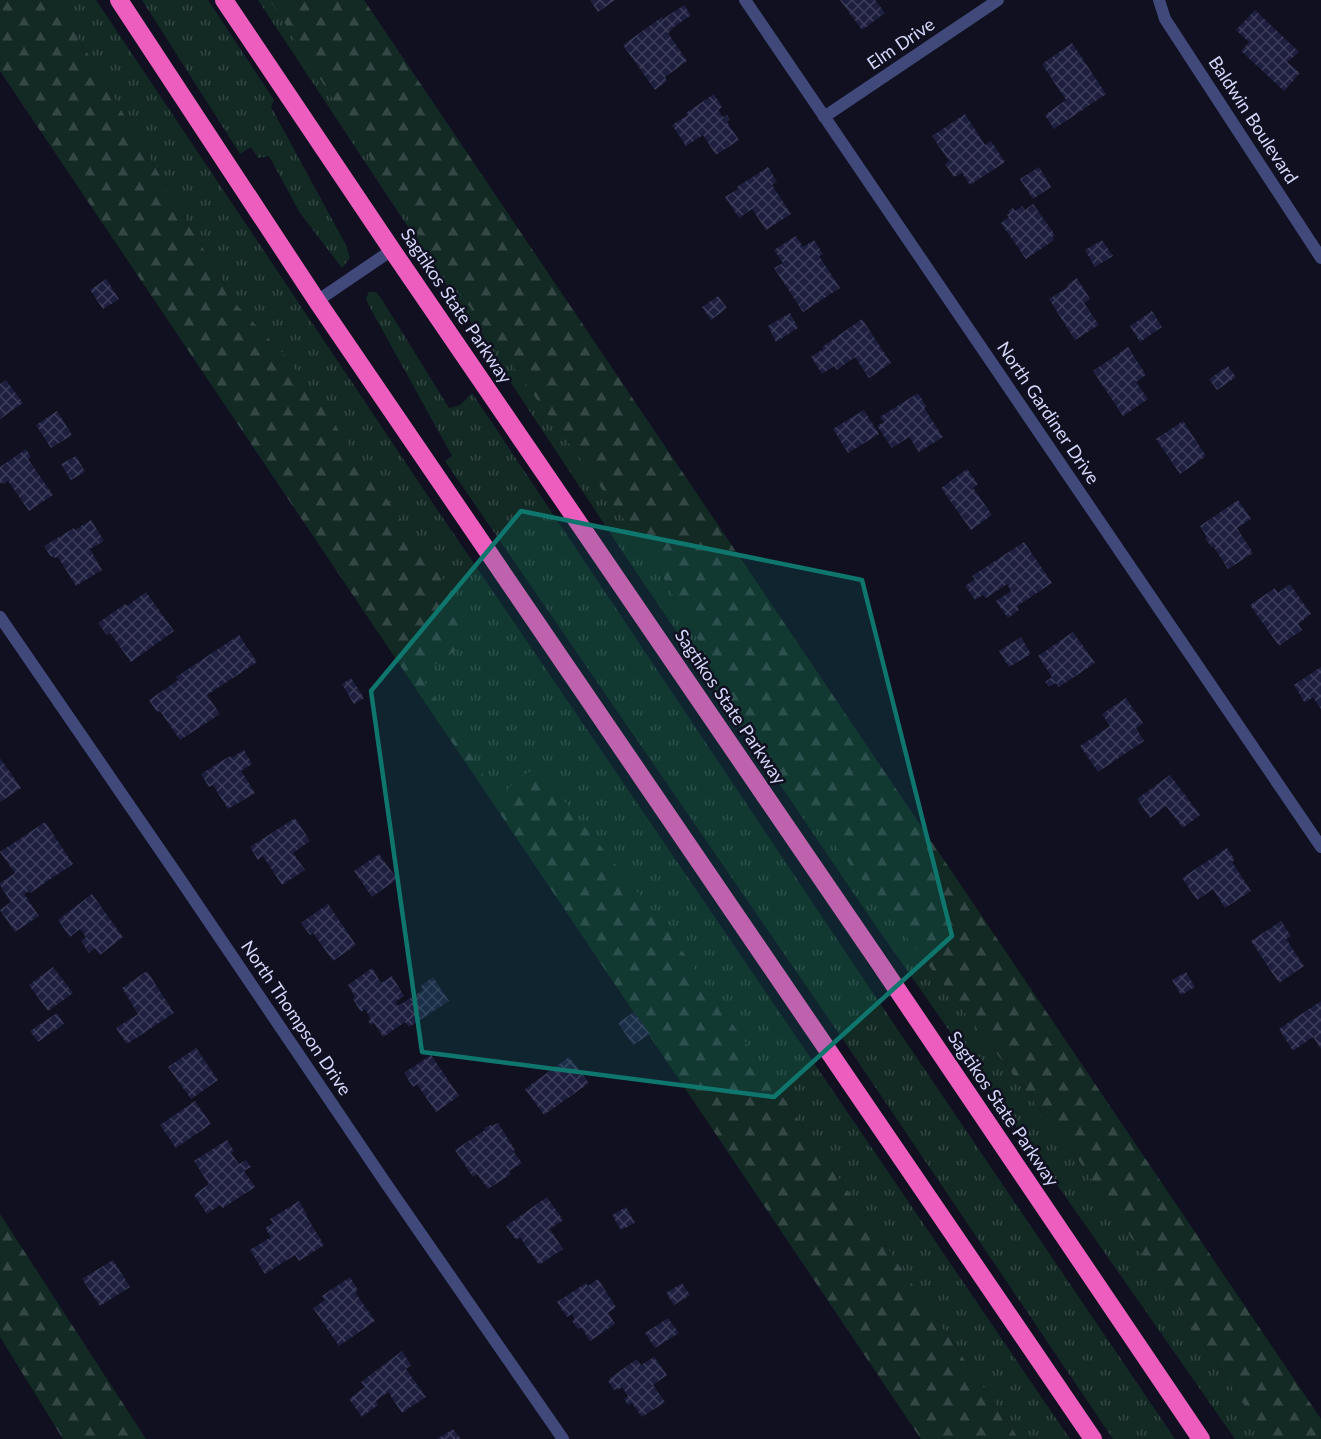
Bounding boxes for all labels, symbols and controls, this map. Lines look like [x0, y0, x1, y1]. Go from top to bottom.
street label: Elm Drive [862, 13, 938, 74]
street label: Baldwin Boulevard [1204, 52, 1303, 187]
street label: Sagtikos State Parkway [397, 224, 517, 388]
street label: North Gardiner Drive [993, 337, 1105, 488]
street label: Sagtikos State Parkway [671, 625, 791, 789]
street label: North Thompson Drive [237, 936, 357, 1099]
street label: Sagtikos State Parkway [944, 1027, 1064, 1191]

